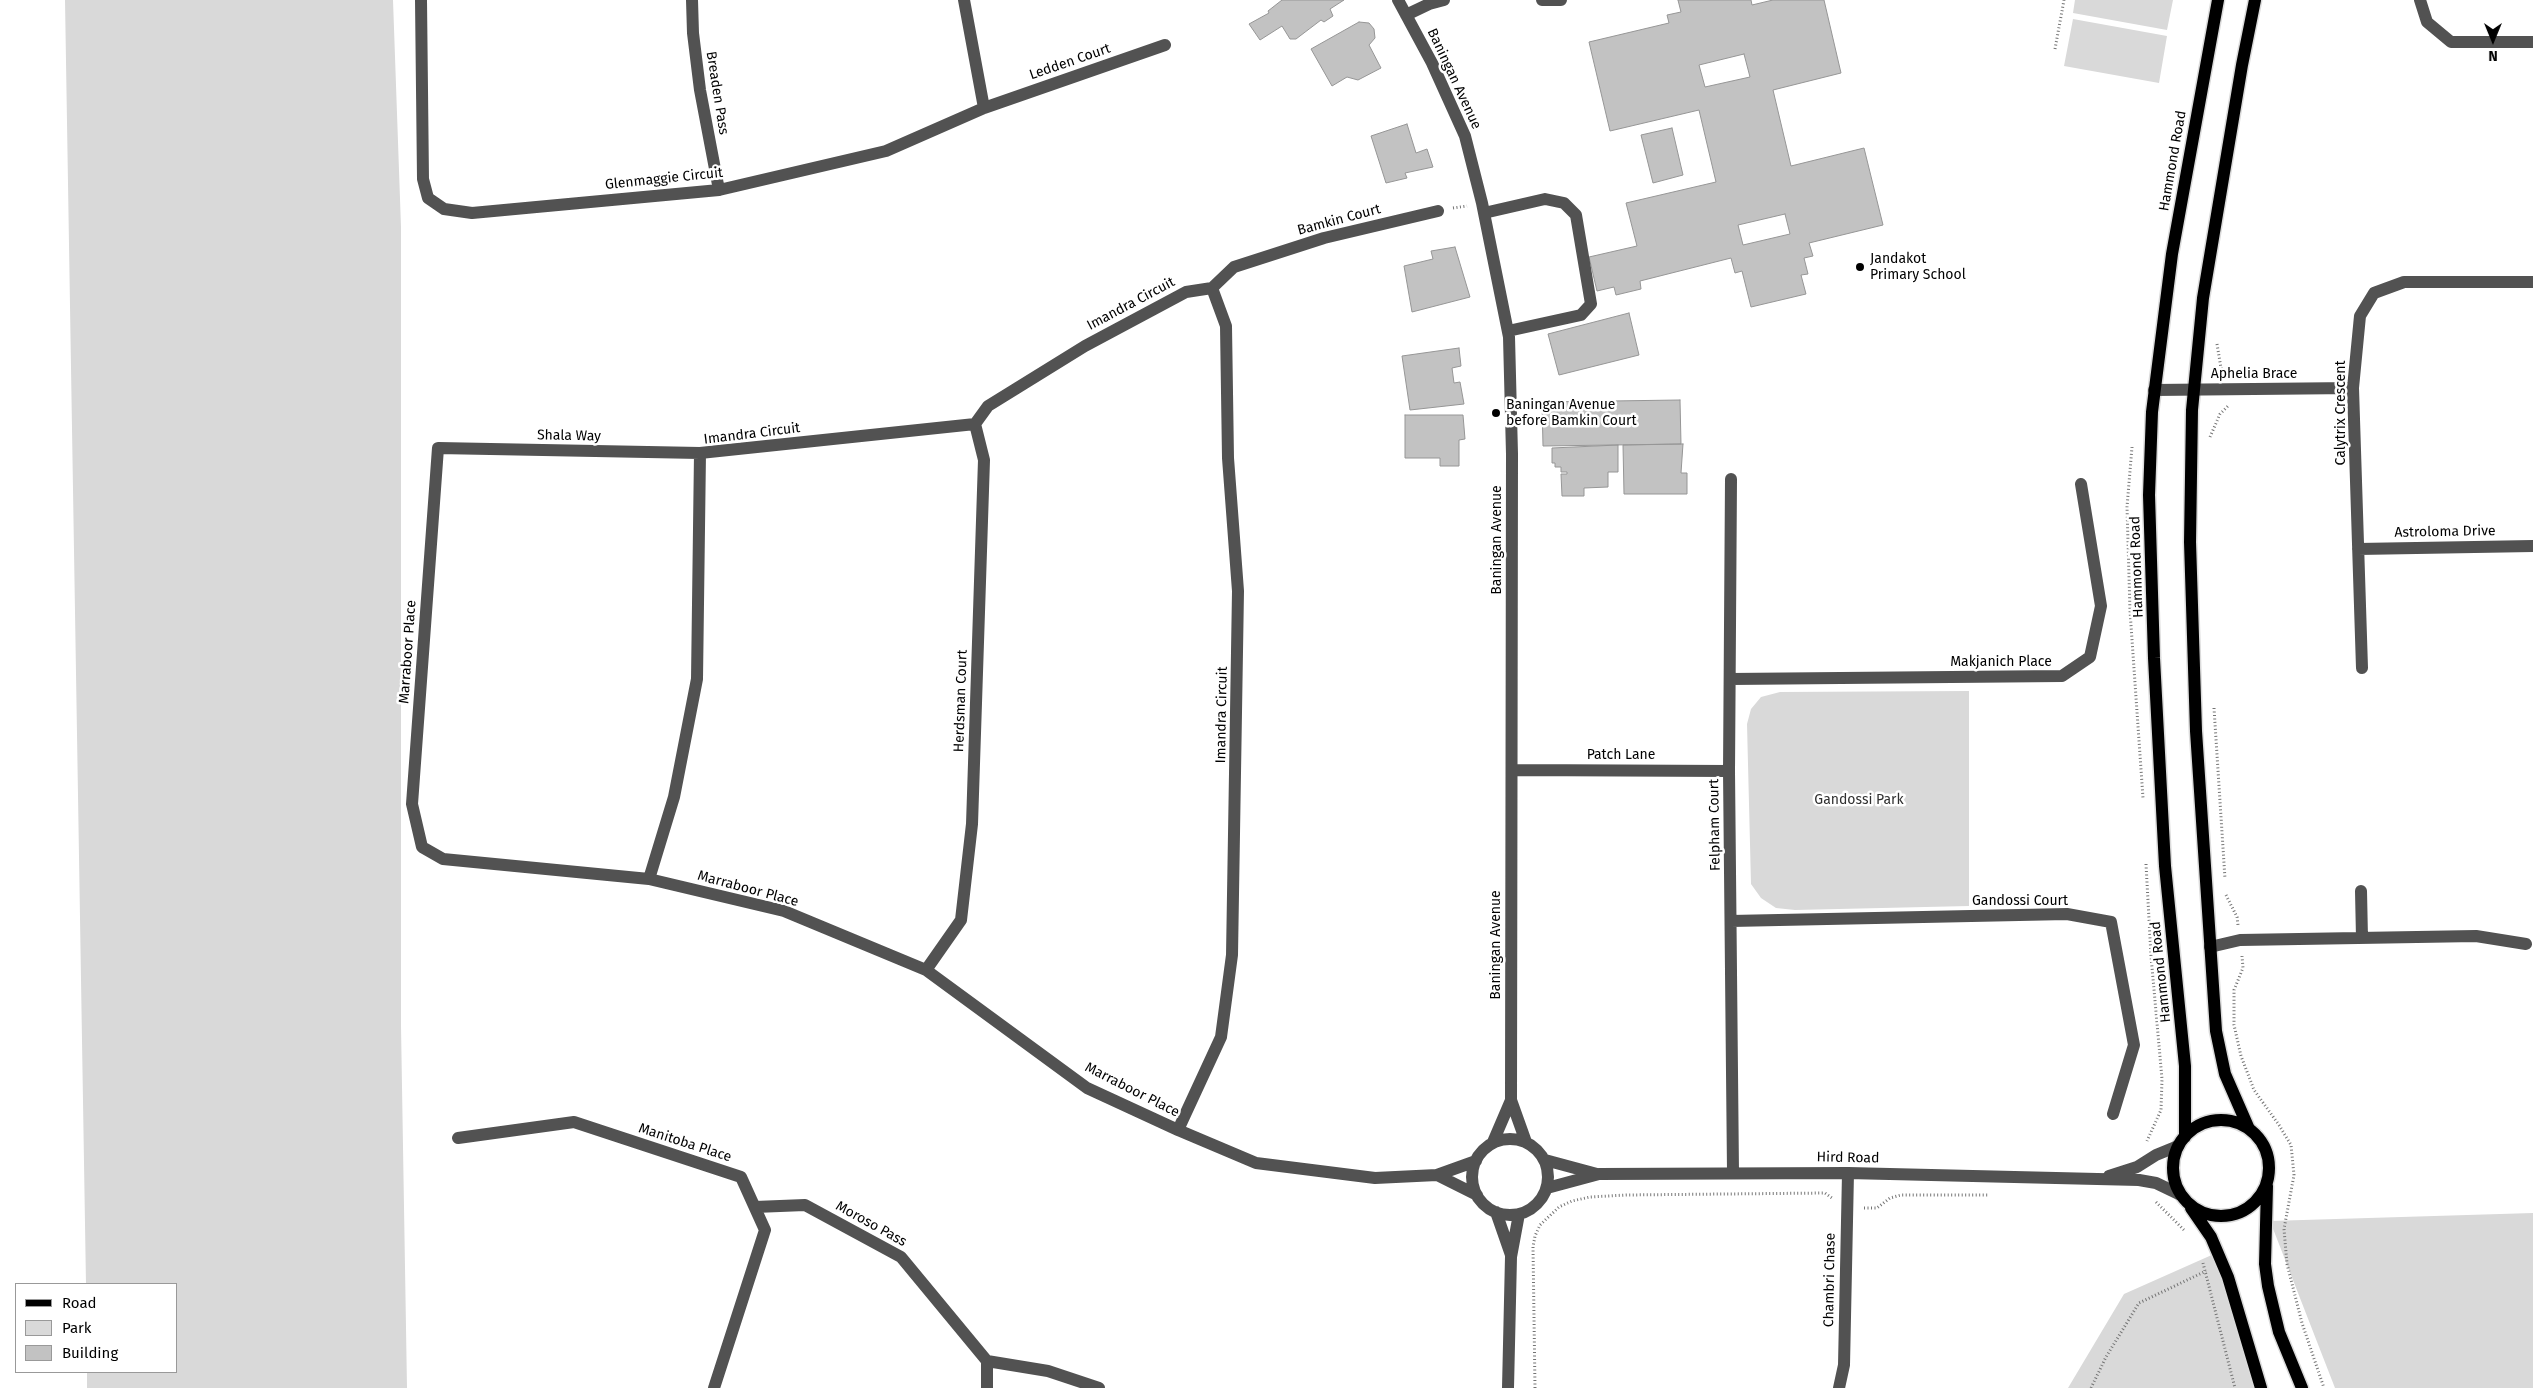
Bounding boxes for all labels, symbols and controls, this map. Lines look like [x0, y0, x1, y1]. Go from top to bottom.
north arrow [2468, 15, 2518, 65]
street label: Baningan Avenue [1423, 26, 1485, 132]
street label: Ledden Court [1027, 40, 1113, 84]
text: N [2488, 47, 2498, 64]
street label: Breaden Pass [702, 50, 732, 136]
street label: Hammond Road [2156, 109, 2190, 213]
street label: Glenmaggie Circuit [604, 164, 724, 194]
street label: Bamkin Court [1296, 201, 1382, 239]
place label: Jandakot Primary School [1870, 251, 1966, 284]
marker: Jandakot Primary School [1854, 261, 1866, 273]
street label: Imandra Circuit [1084, 274, 1178, 334]
street label: Calytrix Crescent [2333, 360, 2349, 466]
street label: Aphelia Brace [2211, 366, 2297, 382]
place label: Baningan Avenue before Bamkin Court [1506, 397, 1636, 430]
marker: Baningan Avenue before Bamkin Court [1490, 407, 1502, 419]
street label: Imandra Circuit [703, 420, 801, 448]
street label: Shala Way [537, 427, 601, 445]
street label: Baningan Avenue [1489, 485, 1505, 595]
street label: Hammond Road [2127, 516, 2147, 618]
street label: Astroloma Drive [2394, 523, 2496, 541]
street label: Marraboor Place [396, 600, 420, 704]
street label: Herdsman Court [951, 649, 971, 753]
street label: Makjanich Place [1950, 654, 2052, 670]
street label: Imandra Circuit [1213, 666, 1231, 764]
street label: Patch Lane [1587, 747, 1655, 763]
street label: Felpham Court [1706, 779, 1724, 871]
park label: Gandossi Park [1814, 792, 1904, 808]
street label: Marraboor Place [696, 867, 800, 911]
street label: Baningan Avenue [1488, 890, 1504, 1000]
street label: Gandossi Court [1972, 893, 2068, 909]
street label: Hammond Road [2147, 920, 2175, 1024]
street label: Marraboor Place [1082, 1059, 1182, 1121]
street label: Manitoba Place [636, 1120, 734, 1166]
street label: Hird Road [1816, 1149, 1880, 1167]
street label: Moroso Pass [833, 1198, 909, 1250]
street label: Chambri Chase [1821, 1233, 1839, 1327]
legend [15, 1283, 178, 1373]
text: Road [62, 1294, 97, 1312]
text: Park [62, 1319, 92, 1337]
text: Building [62, 1344, 118, 1362]

